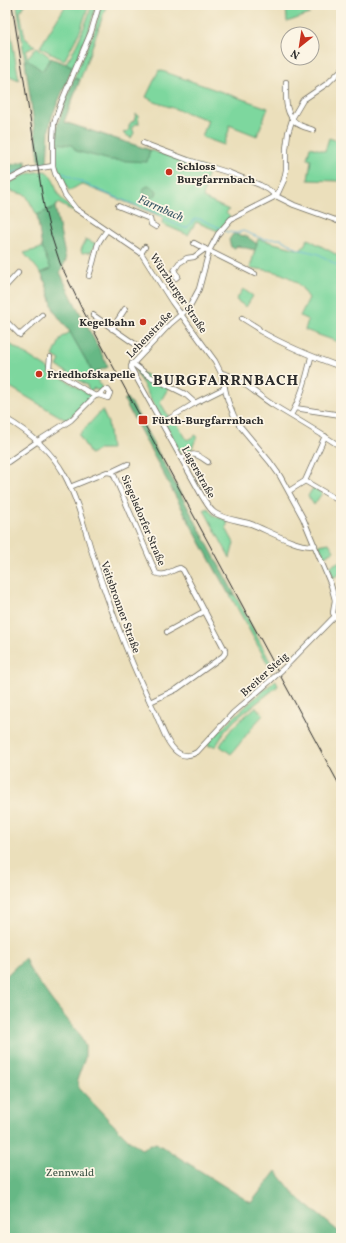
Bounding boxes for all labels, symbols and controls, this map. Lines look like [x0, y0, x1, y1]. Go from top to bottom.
north arrow [280, 26, 320, 66]
text: N [289, 45, 303, 62]
place label: Schloss Burgfarrnbach [177, 160, 255, 188]
marker: Schloss Burgfarrnbach [164, 167, 174, 177]
water label: Farrnbach [135, 192, 186, 226]
street label: Würzburger Straße [145, 251, 210, 337]
street label: Lehenstraße [124, 308, 176, 362]
place label: Kegelbahn [79, 316, 135, 331]
marker: Kegelbahn [138, 317, 148, 327]
place label: Friedhofskapelle [47, 368, 136, 383]
marker: Friedhofskapelle [34, 369, 44, 379]
district label: BURGFARRNBACH [153, 371, 299, 392]
marker: Fürth-Burgfarrnbach [137, 414, 149, 426]
place label: Fürth-Burgfarrnbach [152, 414, 264, 429]
street label: Lagerstraße [177, 444, 218, 502]
street label: Siegelsdorfer Straße [117, 473, 169, 568]
street label: Veitsbronner Straße [96, 559, 143, 656]
street label: Breiter Steig [238, 649, 292, 701]
park label: Zennwald [46, 1166, 94, 1181]

